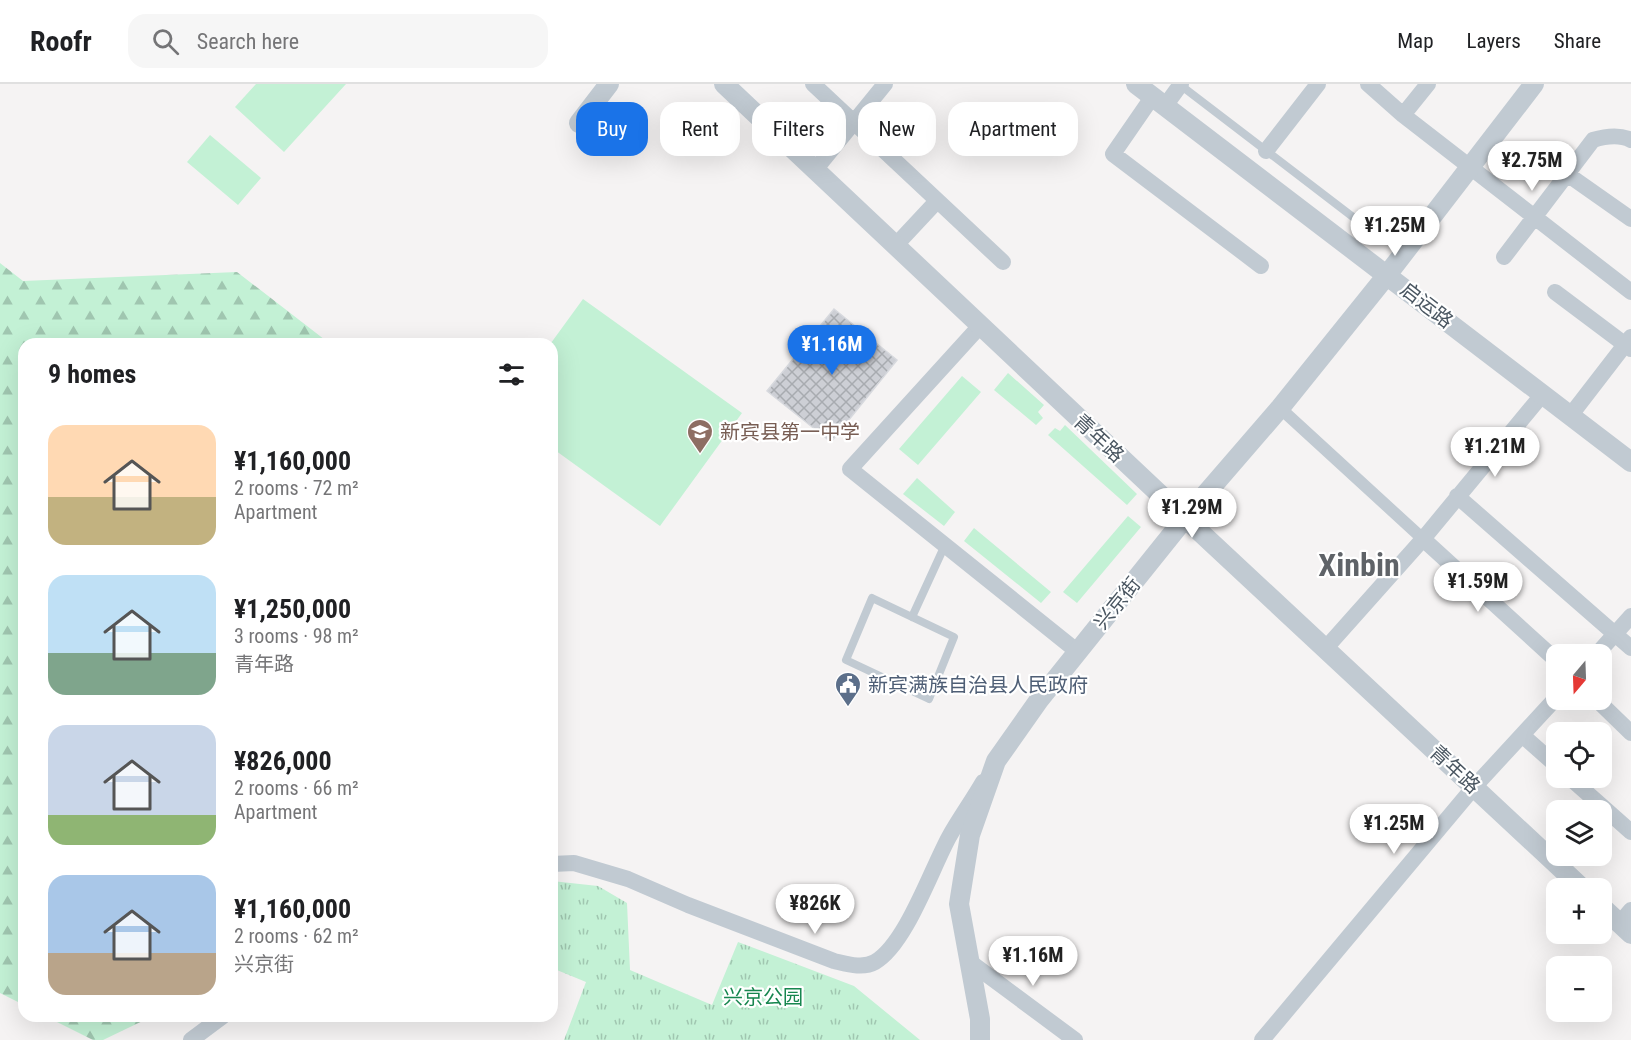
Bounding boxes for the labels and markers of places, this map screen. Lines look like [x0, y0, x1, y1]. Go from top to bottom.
pin: ¥2.75M [1483, 141, 1581, 192]
pin: ¥1.25M [1346, 206, 1444, 257]
pin: ¥1.16M [783, 325, 881, 376]
school or university icon: 新宾县第一中学 [685, 417, 715, 455]
place label: 新宾县第一中学 [720, 420, 860, 444]
pin: ¥1.21M [1446, 427, 1544, 478]
pin: ¥1.29M [1143, 488, 1241, 539]
pin: ¥1.59M [1429, 562, 1527, 613]
public building icon: 新宾满族自治县人民政府 [833, 670, 863, 708]
place label: 新宾满族自治县人民政府 [868, 673, 1088, 697]
pin: ¥1.25M [1345, 804, 1443, 855]
pin: ¥826K [773, 884, 857, 935]
pin: ¥1.16M [984, 936, 1082, 987]

